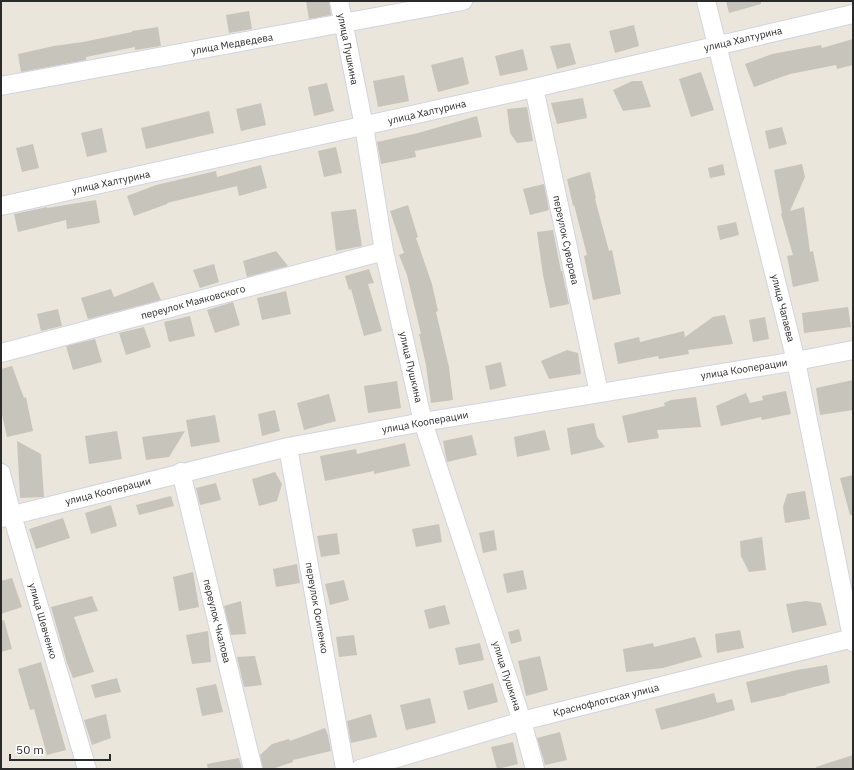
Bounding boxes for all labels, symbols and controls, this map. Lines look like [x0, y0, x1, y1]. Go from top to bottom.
street label: улица Пушкина [335, 12, 361, 87]
street label: улица Халтурина [703, 24, 784, 54]
street label: улица Медведева [190, 30, 275, 58]
street label: улица Халтурина [387, 97, 468, 127]
street label: улица Халтурина [71, 167, 152, 197]
street label: переулок Суворова [550, 194, 582, 287]
street label: улица Чапаева [768, 273, 798, 344]
street label: переулок Маяковского [139, 282, 247, 322]
street label: улица Пушкина [397, 330, 426, 404]
street label: улица Кооперации [700, 356, 788, 382]
street label: улица Кооперации [381, 408, 469, 436]
street label: улица Кооперации [64, 474, 152, 508]
street label: переулок Осипенко [303, 561, 331, 655]
street label: переулок Чкалова [200, 578, 234, 665]
street label: улица Шевченко [26, 582, 60, 661]
street label: улица Пушкина [490, 639, 525, 713]
street label: Краснофлотская улица [552, 680, 661, 719]
scale bar [10, 736, 110, 762]
text: 50 m [16, 742, 44, 757]

